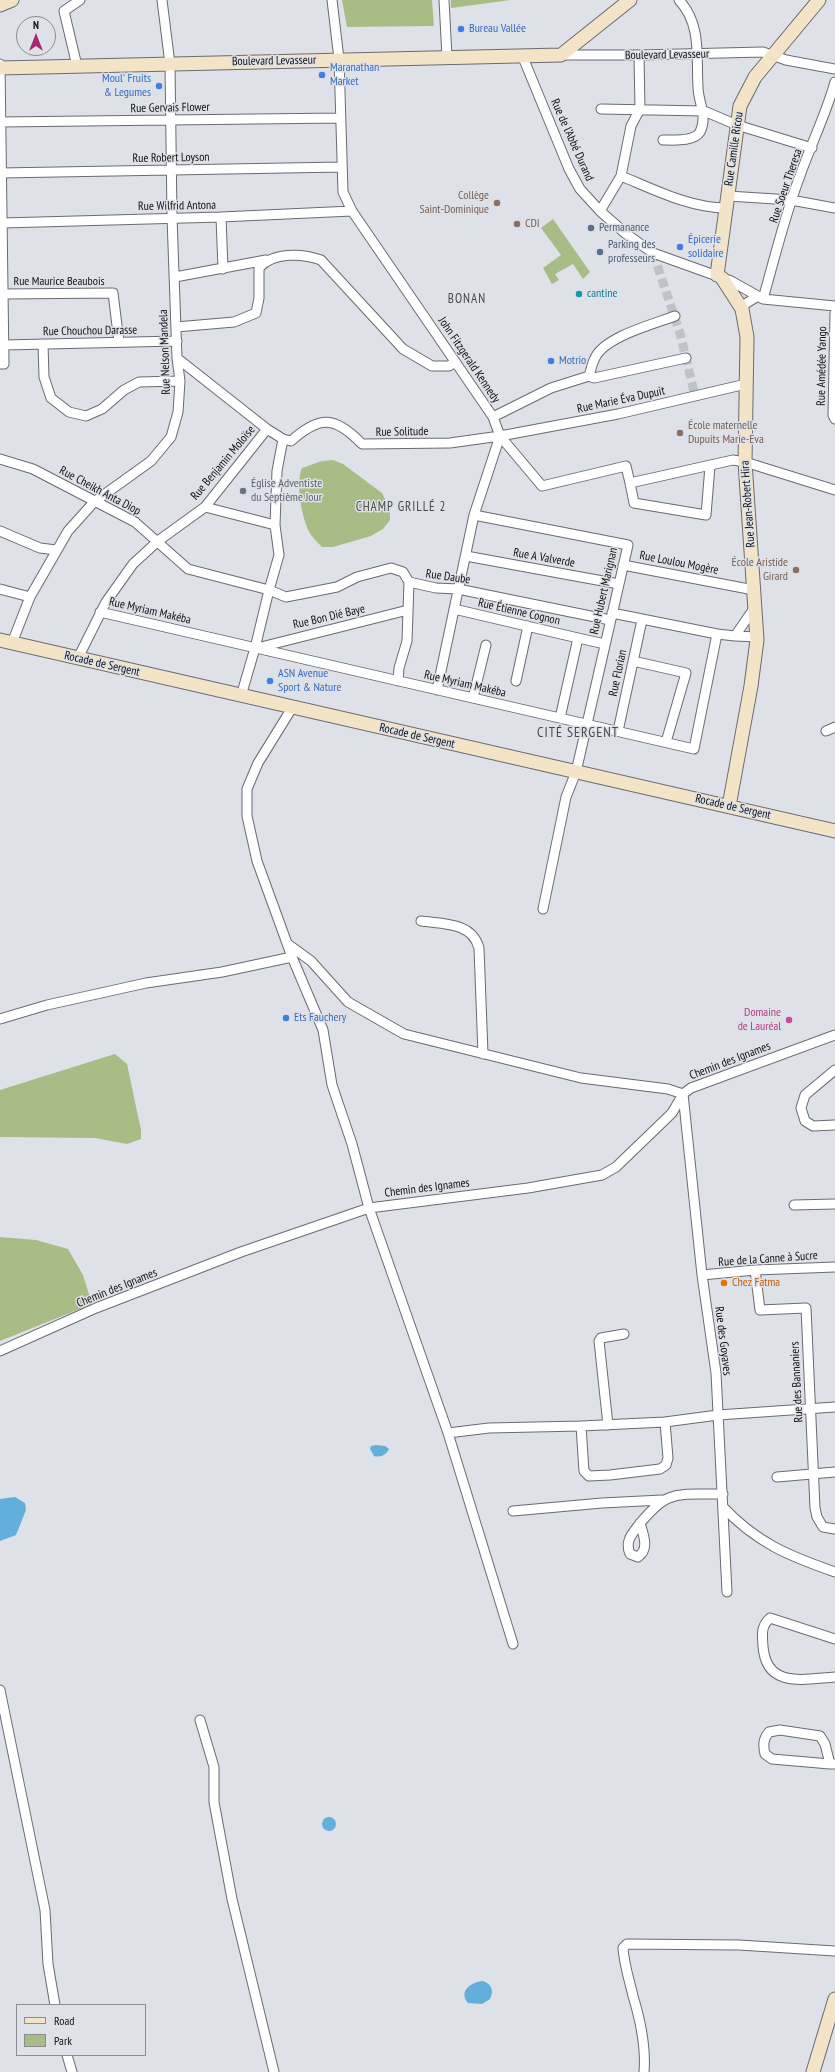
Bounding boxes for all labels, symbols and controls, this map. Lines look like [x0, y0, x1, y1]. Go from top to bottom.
north arrow [16, 16, 56, 56]
text: N [33, 18, 39, 32]
place label: Bureau Vallée [469, 22, 526, 36]
marker: Bureau Vallée [456, 24, 466, 34]
street label: Boulevard Levasseur [625, 47, 709, 63]
street label: Boulevard Levasseur [232, 53, 316, 69]
place label: Maranathan Market [330, 61, 379, 89]
marker: Maranathan Market [317, 70, 327, 80]
place label: Moul' Fruits & Legumes [102, 72, 151, 100]
marker: Moul' Fruits & Legumes [154, 81, 164, 91]
street label: Rue de l'Abbé Durand [547, 97, 597, 183]
street label: Rue Gervais Flower [130, 100, 210, 116]
street label: Rue Camille Ricou [722, 111, 746, 187]
street label: Rue Soeur Theresa [767, 147, 805, 225]
street label: Rue Robert Loyson [132, 150, 210, 166]
place label: Collège Saint-Dominique [420, 189, 489, 217]
street label: Rue Wilfrid Antona [138, 198, 216, 214]
marker: Collège Saint-Dominique [492, 198, 502, 208]
place label: CDI [525, 217, 540, 231]
marker: CDI [512, 219, 522, 229]
place label: Permanance [599, 221, 649, 235]
marker: Permanance [586, 223, 596, 233]
place label: Épicerie solidaire [688, 233, 723, 261]
place label: Parking des professeurs [608, 238, 656, 266]
marker: Épicerie solidaire [675, 242, 685, 252]
marker: Parking des professeurs [595, 247, 605, 257]
street label: Rue Maurice Beaubois [13, 275, 105, 289]
place label: cantine [587, 287, 617, 301]
marker: cantine [574, 289, 584, 299]
district label: BONAN [448, 291, 486, 307]
street label: Rue Nelson Mandela [156, 309, 174, 395]
street label: John Fitzgerald Kennedy [435, 314, 503, 406]
street label: Rue Chouchou Darasse [43, 323, 137, 339]
street label: Rue Amédée Yango [814, 326, 830, 406]
place label: Motrio [559, 354, 586, 368]
marker: Motrio [546, 356, 556, 366]
street label: Rue Marie Éva Dupuit [576, 384, 666, 416]
place label: École maternelle Dupuits Marie-Eva [688, 419, 764, 447]
street label: Rue Benjamin Moloïse [188, 423, 258, 503]
street label: Rue Solitude [375, 424, 429, 440]
marker: École maternelle Dupuits Marie-Eva [675, 428, 685, 438]
street label: Rue Jean-Robert Hira [738, 460, 758, 548]
street label: Rue Cheikh Anta Diop [57, 463, 143, 519]
place label: Église Adventiste du Septième Jour [251, 477, 322, 505]
marker: Église Adventiste du Septième Jour [238, 486, 248, 496]
district label: CHAMP GRILLÉ 2 [356, 499, 446, 515]
street label: Rue A Valverde [512, 545, 576, 571]
street label: Rue Hubert Marignan [587, 546, 621, 636]
street label: Rue Loulou Mogère [638, 548, 720, 578]
place label: École Aristide Girard [732, 556, 788, 584]
marker: École Aristide Girard [791, 565, 801, 575]
street label: Rue Daube [425, 567, 471, 587]
street label: Rue Myriam Makéba [108, 595, 192, 627]
street label: Rue Étienne Cognon [477, 596, 561, 628]
street label: Rue Bon Dié Baye [292, 602, 366, 632]
street label: Rocade de Sergent [63, 648, 141, 680]
street label: Rue Florian [606, 648, 630, 698]
place label: ASN Avenue Sport & Nature [278, 667, 341, 695]
street label: Rue Myriam Makéba [423, 668, 507, 700]
marker: ASN Avenue Sport & Nature [265, 676, 275, 686]
street label: Rocade de Sergent [378, 720, 456, 752]
district label: CITÉ SERGENT [537, 725, 619, 741]
street label: Rocade de Sergent [694, 791, 772, 823]
place label: Domaine de Lauréal [738, 1006, 781, 1034]
place label: Ets Fauchery [294, 1011, 346, 1025]
marker: Ets Fauchery [281, 1013, 291, 1023]
marker: Domaine de Lauréal [784, 1015, 794, 1025]
street label: Chemin des Ignames [687, 1039, 773, 1083]
street label: Chemin des Ignames [384, 1176, 470, 1200]
street label: Rue de la Canne à Sucre [718, 1248, 818, 1270]
street label: Chemin des Ignames [75, 1265, 159, 1311]
place label: Chez Fatma [732, 1276, 780, 1290]
marker: Chez Fatma [719, 1278, 729, 1288]
street label: Rue des Goyaves [712, 1306, 734, 1376]
street label: Rue des Bannaniers [788, 1341, 806, 1423]
legend [16, 2004, 146, 2056]
text: Road [54, 2013, 74, 2028]
text: Park [54, 2033, 72, 2048]

